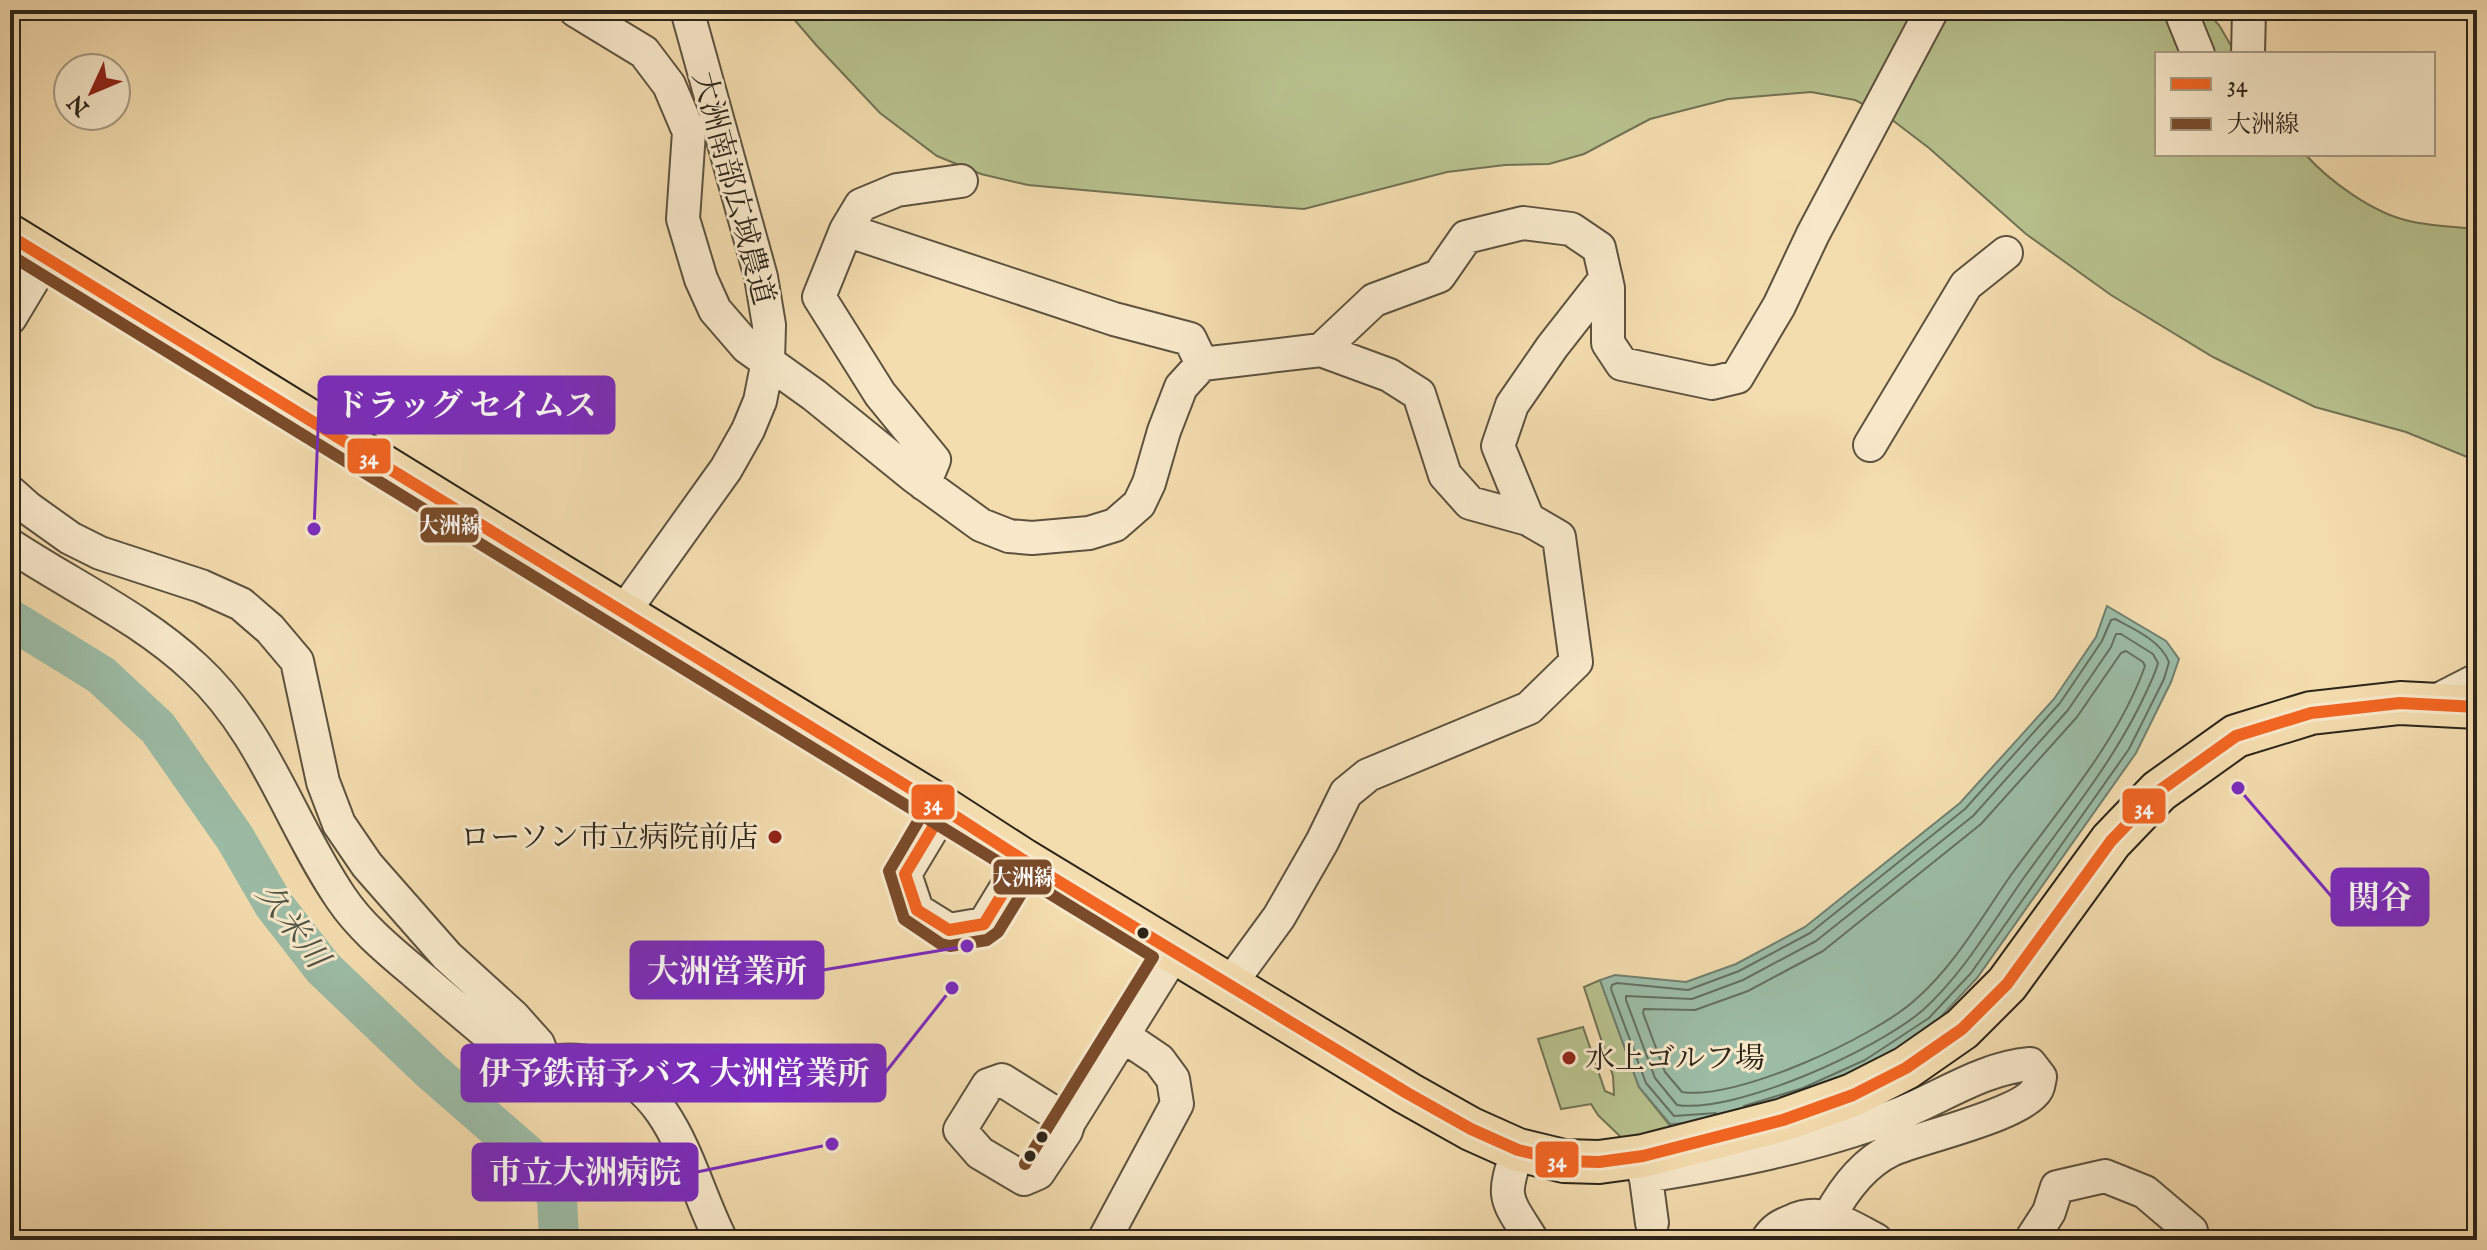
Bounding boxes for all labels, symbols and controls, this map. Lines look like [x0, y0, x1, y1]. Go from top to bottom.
north arrow [52, 52, 132, 132]
legend [2155, 52, 2435, 156]
street label: 大洲南部広域農道 [683, 68, 781, 309]
text: 34 [2227, 70, 2248, 101]
text: N [62, 88, 96, 122]
text: 大洲線 [2227, 110, 2299, 141]
callout: ドラッグ セイムス [319, 377, 614, 433]
text: ドラッグ セイムス [335, 387, 597, 428]
line badge: 34 [346, 437, 392, 475]
text: 34 [359, 444, 380, 472]
line badge: 大洲線 [419, 506, 480, 544]
text: 大洲線 [417, 513, 483, 541]
line badge: 34 [910, 783, 956, 821]
line badge: 34 [2121, 787, 2167, 825]
text: 34 [923, 790, 944, 818]
text: 34 [2134, 794, 2155, 822]
place label: ローソン市立病院前店 [460, 820, 759, 858]
marker: ローソン市立病院前店 [766, 828, 784, 846]
line badge: 大洲線 [992, 858, 1053, 896]
text: 大洲線 [990, 865, 1056, 893]
callout: 関谷 [2332, 869, 2428, 925]
water label: 久米川 [246, 876, 338, 980]
text: 関谷 [2348, 879, 2412, 920]
unlabelled marker [1135, 925, 1151, 941]
callout: 大洲営業所 [631, 942, 823, 998]
text: 大洲営業所 [647, 953, 807, 994]
place label: 水上ゴルフ場 [1585, 1041, 1765, 1079]
callout: 伊予鉄南予バス 大洲営業所 [462, 1045, 885, 1101]
marker: 水上ゴルフ場 [1560, 1049, 1578, 1067]
text: 伊予鉄南予バス 大洲営業所 [479, 1055, 870, 1096]
unlabelled marker [1034, 1129, 1050, 1145]
line badge: 34 [1534, 1140, 1580, 1179]
callout: 市立大洲病院 [473, 1144, 697, 1200]
text: 34 [1547, 1147, 1568, 1175]
unlabelled marker [1022, 1148, 1038, 1164]
text: 市立大洲病院 [489, 1154, 681, 1195]

